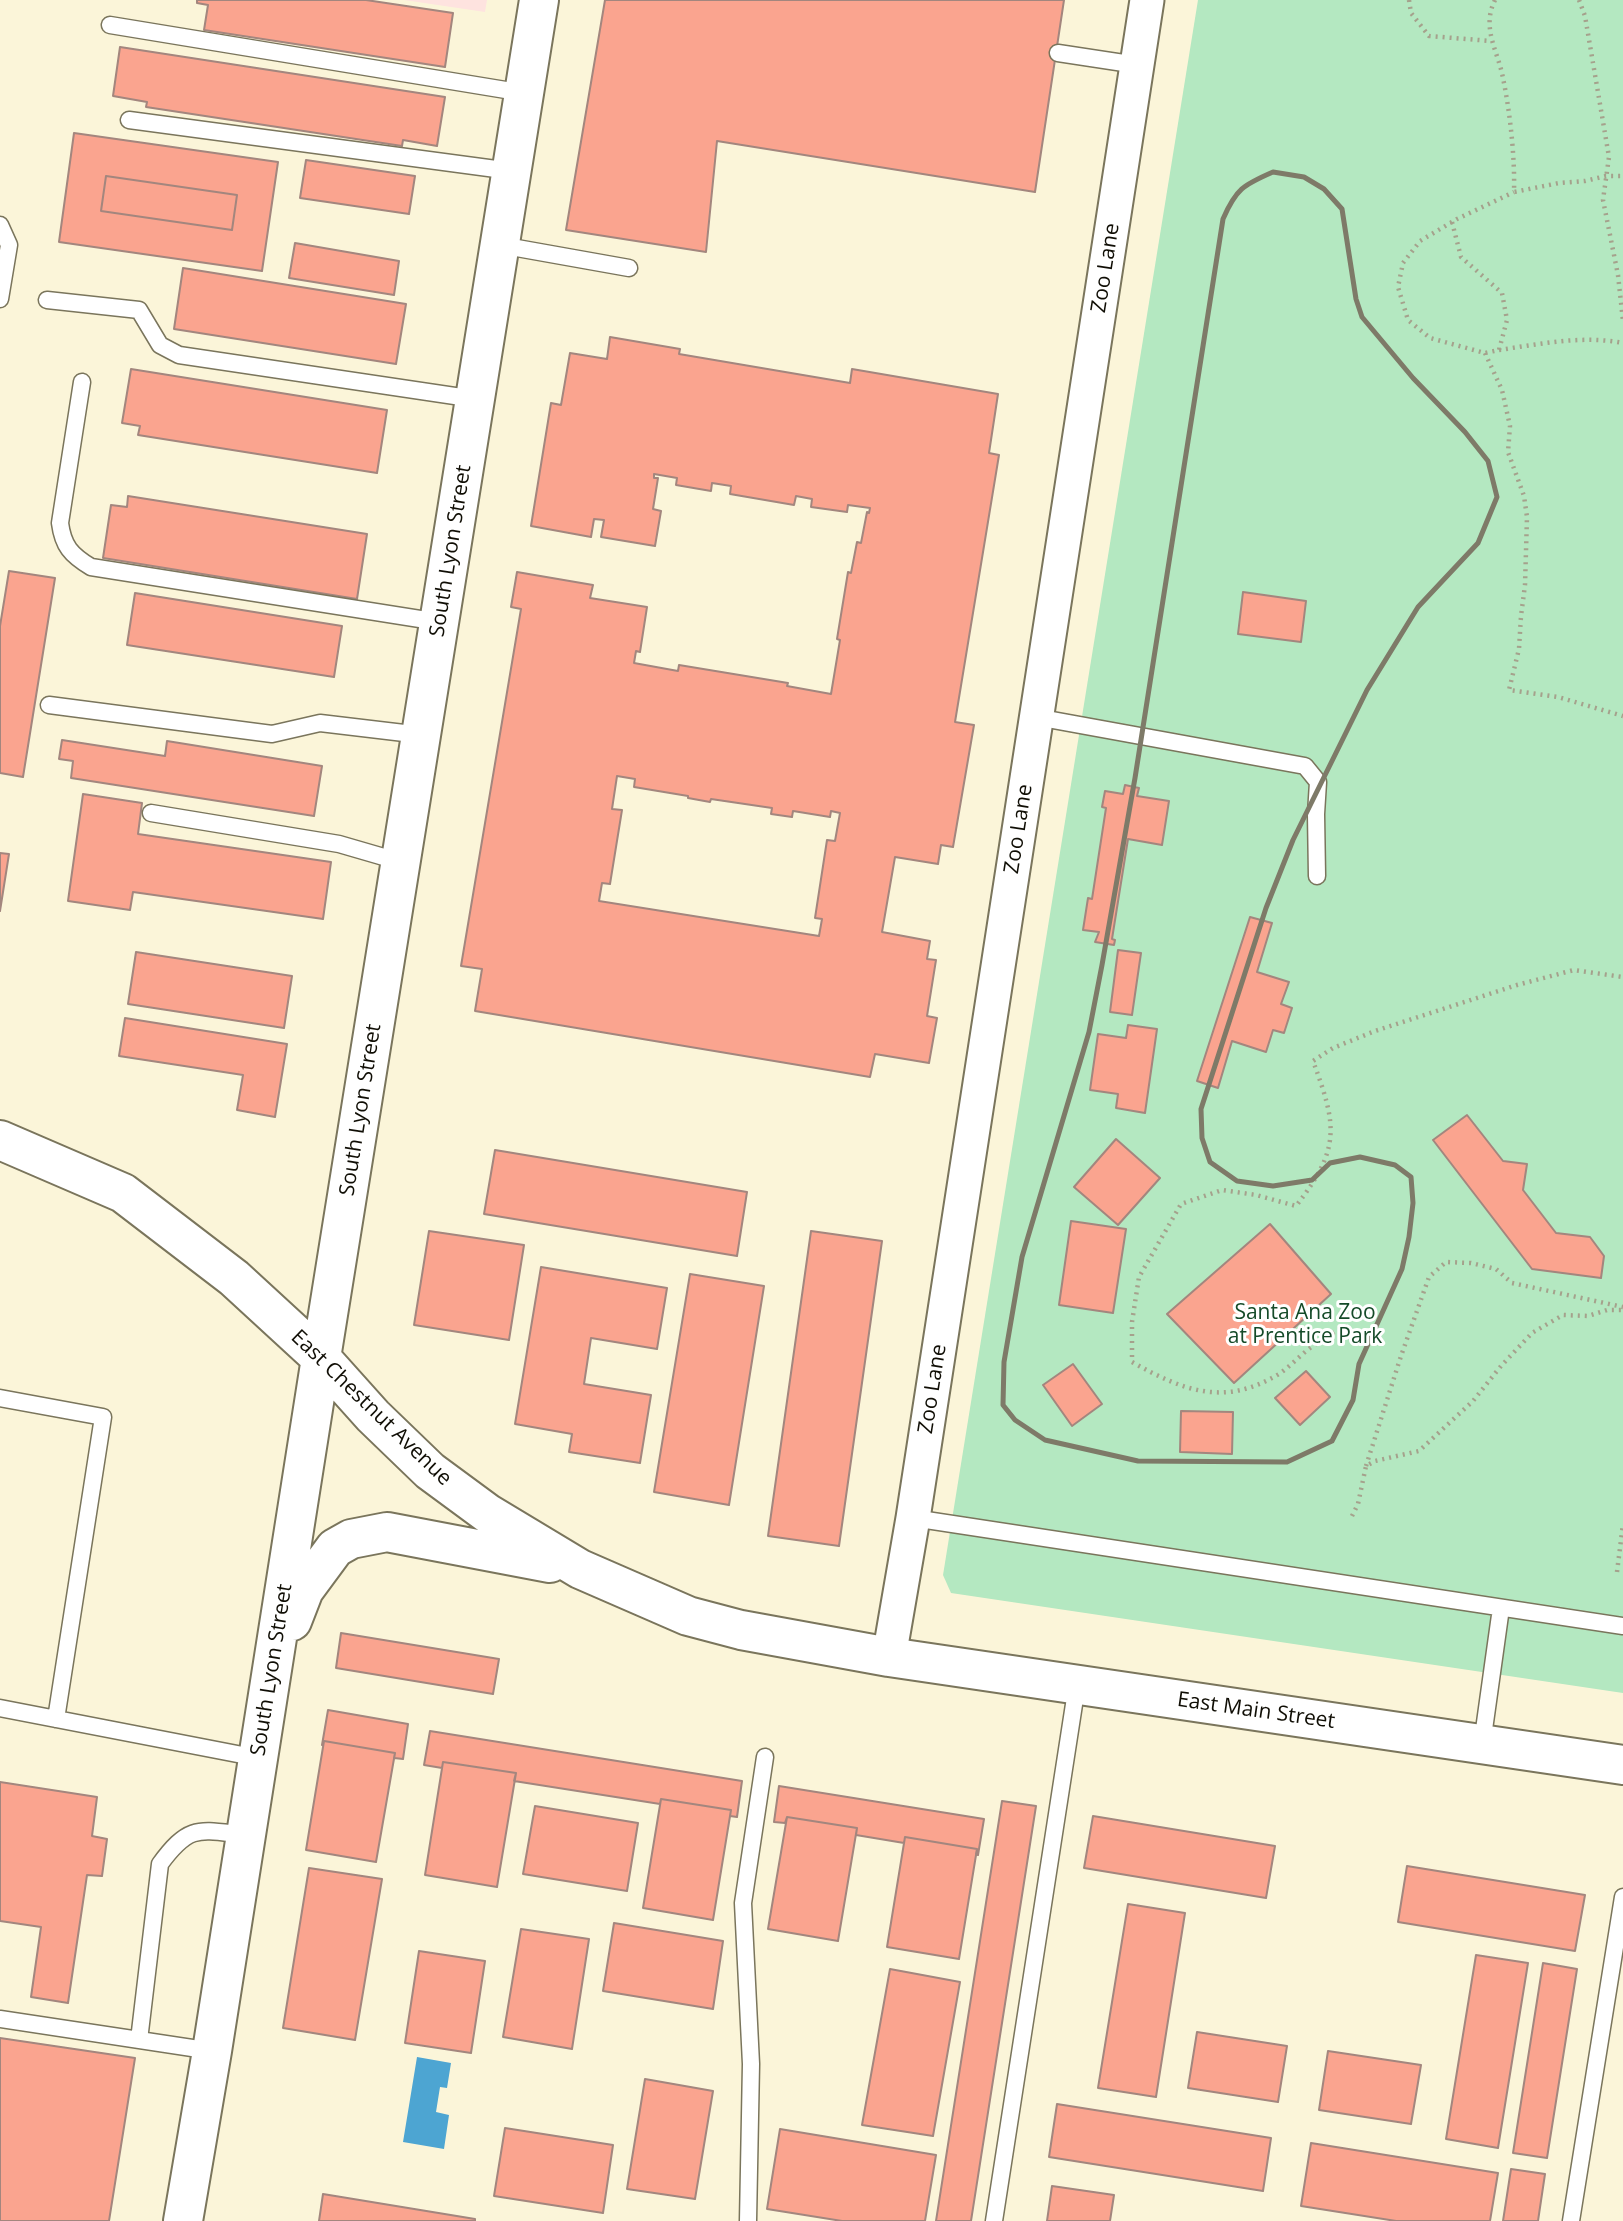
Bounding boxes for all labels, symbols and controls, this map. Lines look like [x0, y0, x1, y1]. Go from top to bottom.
street label: Zoo Lane [1087, 222, 1125, 314]
street label: South Lyon Street [425, 463, 477, 639]
street label: Zoo Lane [1000, 783, 1038, 875]
street label: South Lyon Street [335, 1022, 387, 1198]
park label: Santa Ana Zoo at Prentice Park [1228, 1300, 1382, 1350]
street label: East Chestnut Avenue [285, 1325, 457, 1491]
street label: Zoo Lane [914, 1343, 952, 1435]
street label: South Lyon Street [246, 1582, 298, 1758]
street label: East Main Street [1175, 1687, 1337, 1735]

